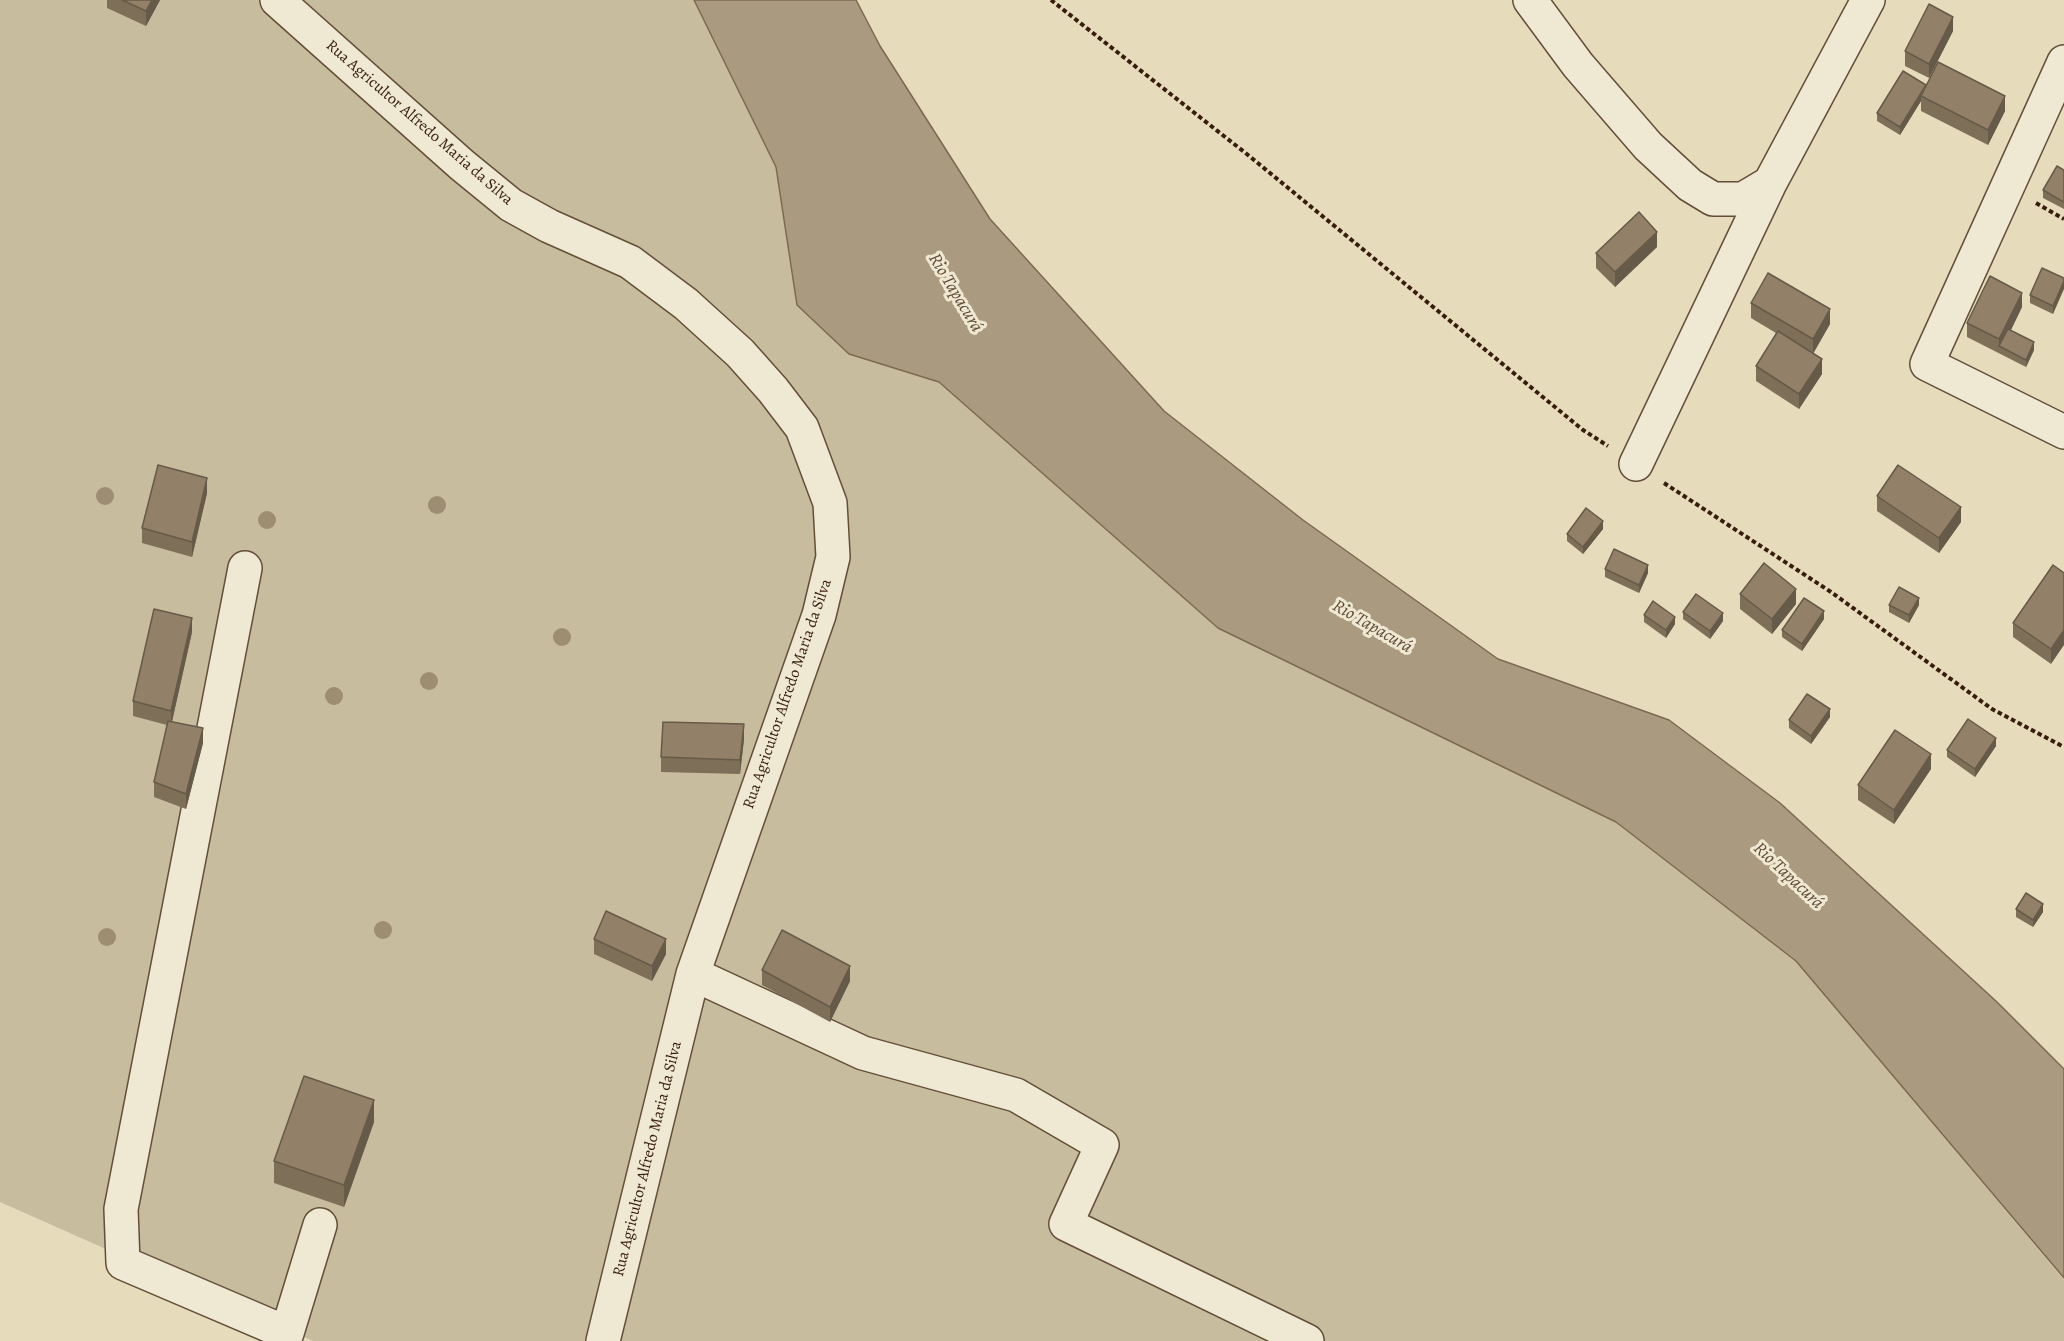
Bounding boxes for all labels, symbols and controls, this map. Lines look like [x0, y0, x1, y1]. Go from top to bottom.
street label: Rua Agricultor Alfredo Maria da Silva [321, 36, 517, 210]
water label: Rio Tapacurá [923, 250, 987, 336]
street label: Rua Agricultor Alfredo Maria da Silva [740, 577, 836, 811]
water label: Rio Tapacurá [1328, 596, 1416, 658]
water label: Rio Tapacurá [1748, 838, 1828, 914]
street label: Rua Agricultor Alfredo Maria da Silva [609, 1039, 687, 1279]

